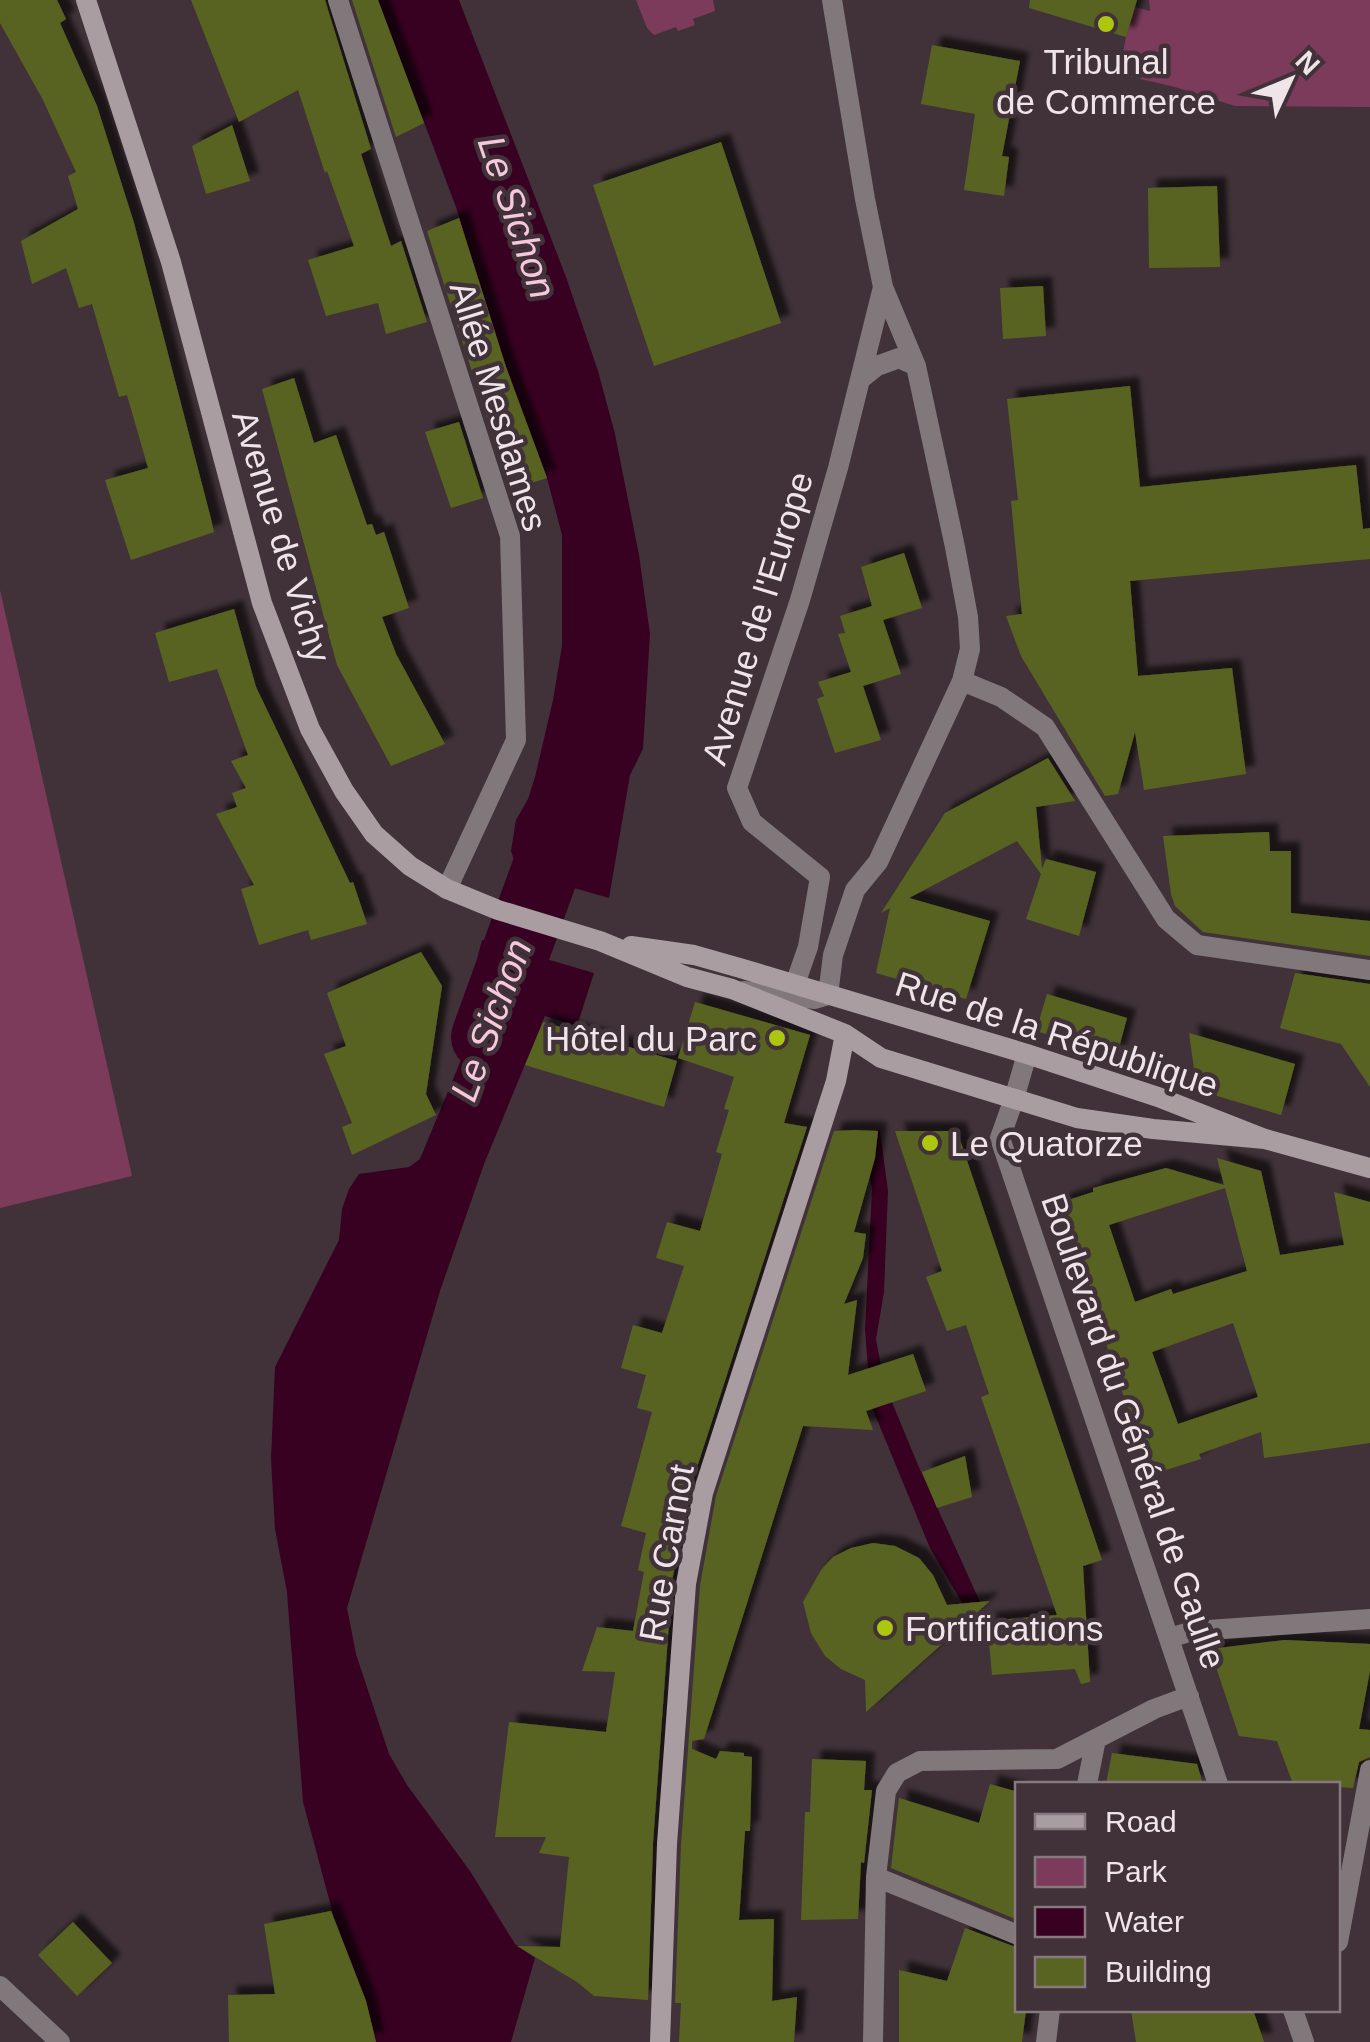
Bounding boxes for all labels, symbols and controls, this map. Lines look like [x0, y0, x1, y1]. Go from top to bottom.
marker: Tribunal de Commerce [1095, 13, 1117, 35]
north arrow [1240, 30, 1340, 130]
place label: Tribunal de Commerce [996, 42, 1216, 121]
text: N [1289, 45, 1326, 81]
water label: Le Sichon [470, 130, 564, 304]
street label: Allée Mesdames [443, 277, 555, 535]
street label: Avenue de Vichy [225, 405, 339, 667]
street label: Avenue de l'Europe [694, 467, 820, 769]
water label: Le Sichon [442, 933, 540, 1107]
street label: Rue de la République [891, 963, 1223, 1105]
place label: Hôtel du Parc [545, 1019, 757, 1058]
marker: Hôtel du Parc [766, 1027, 788, 1049]
place label: Le Quatorze [950, 1124, 1143, 1163]
marker: Le Quatorze [919, 1132, 941, 1154]
street label: Boulevard du Général de Gaulle [1034, 1188, 1234, 1674]
street label: Rue Carnot [631, 1461, 701, 1645]
place label: Fortifications [905, 1609, 1103, 1648]
marker: Fortifications [874, 1617, 896, 1639]
legend [1015, 1782, 1340, 2012]
text: Road [1105, 1805, 1177, 1838]
text: Park [1105, 1855, 1168, 1888]
text: Water [1105, 1905, 1184, 1938]
text: Building [1105, 1955, 1212, 1988]

